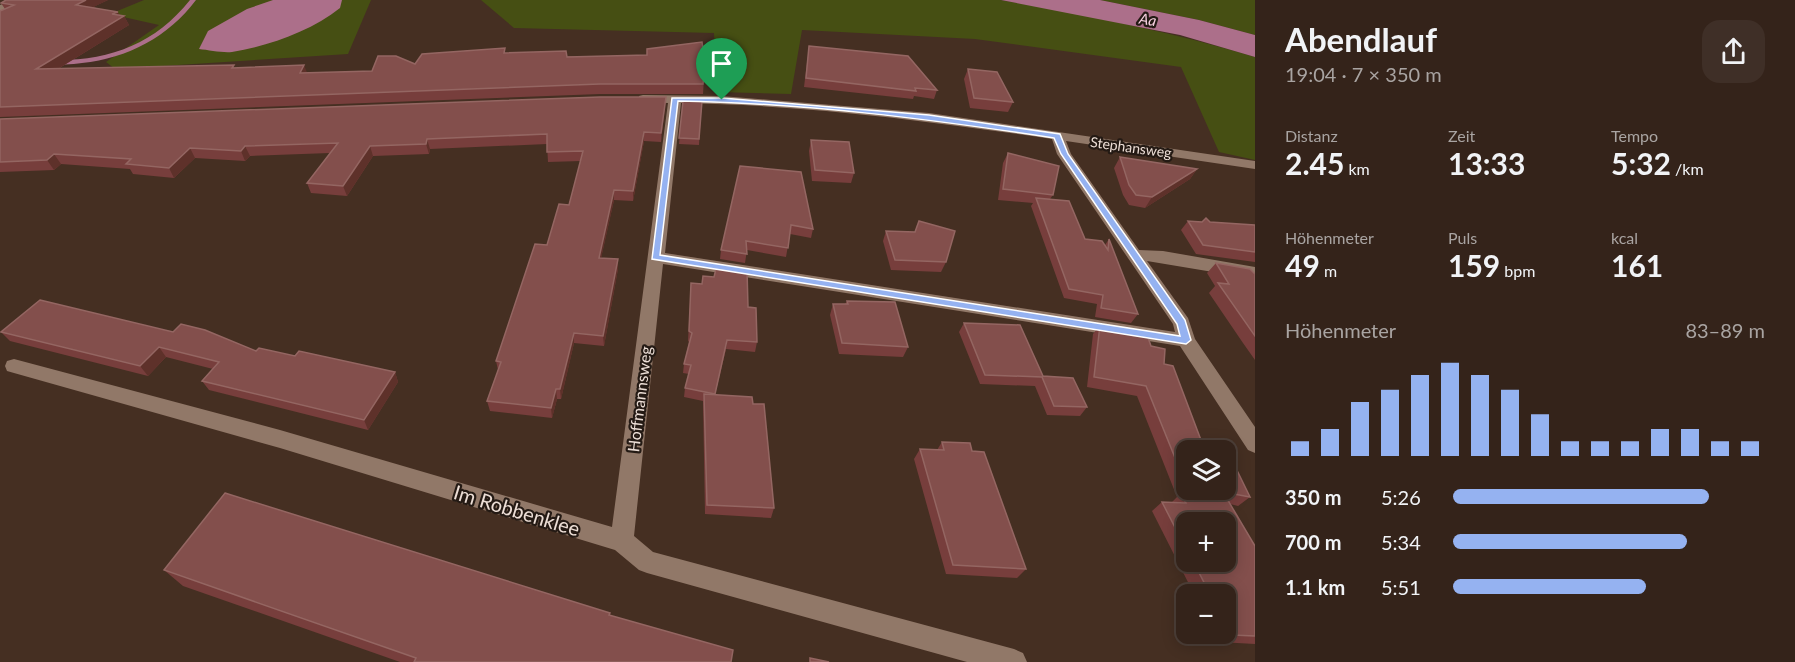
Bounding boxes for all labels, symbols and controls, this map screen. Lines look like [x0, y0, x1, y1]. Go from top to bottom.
water label: Aa [1137, 8, 1158, 29]
text: Abendlauf [1285, 19, 1437, 59]
button: share [1702, 20, 1765, 83]
pin [696, 38, 747, 100]
icon: arrive [705, 47, 738, 80]
text: 19:04 · 7 × 350 m [1285, 62, 1442, 86]
text: Distanz [1285, 126, 1338, 145]
text: Zeit [1448, 126, 1475, 145]
text: Tempo [1611, 126, 1658, 145]
street label: Stephansweg [1089, 133, 1173, 161]
text: 2.45 [1285, 145, 1344, 181]
text: 13:33 [1448, 145, 1525, 181]
text: 5:32 [1611, 145, 1671, 181]
text: km [1344, 159, 1370, 178]
text: /km [1671, 159, 1704, 178]
text: Höhenmeter [1285, 228, 1374, 247]
text: Puls [1448, 228, 1477, 247]
text: kcal [1611, 228, 1638, 247]
text: 49 [1285, 247, 1320, 283]
text: 159 [1448, 247, 1500, 283]
text: 161 [1611, 247, 1663, 283]
text: m [1320, 261, 1337, 280]
text: bpm [1500, 261, 1535, 280]
text: Höhenmeter [1285, 318, 1396, 342]
text: 83–89 m [1685, 318, 1765, 342]
street label: Hoffmannsweg [623, 345, 655, 453]
map controls [1176, 440, 1236, 644]
button: layers [1176, 440, 1236, 500]
street label: Im Robbenklee [451, 479, 583, 541]
text: 350 m [1285, 485, 1341, 509]
text: 5:26 [1381, 485, 1421, 509]
button: + [1176, 512, 1236, 572]
text: 700 m [1285, 530, 1341, 554]
text: 5:34 [1381, 530, 1421, 554]
text: 1.1 km [1285, 575, 1345, 599]
text: 5:51 [1381, 575, 1421, 599]
button: − [1176, 584, 1236, 644]

